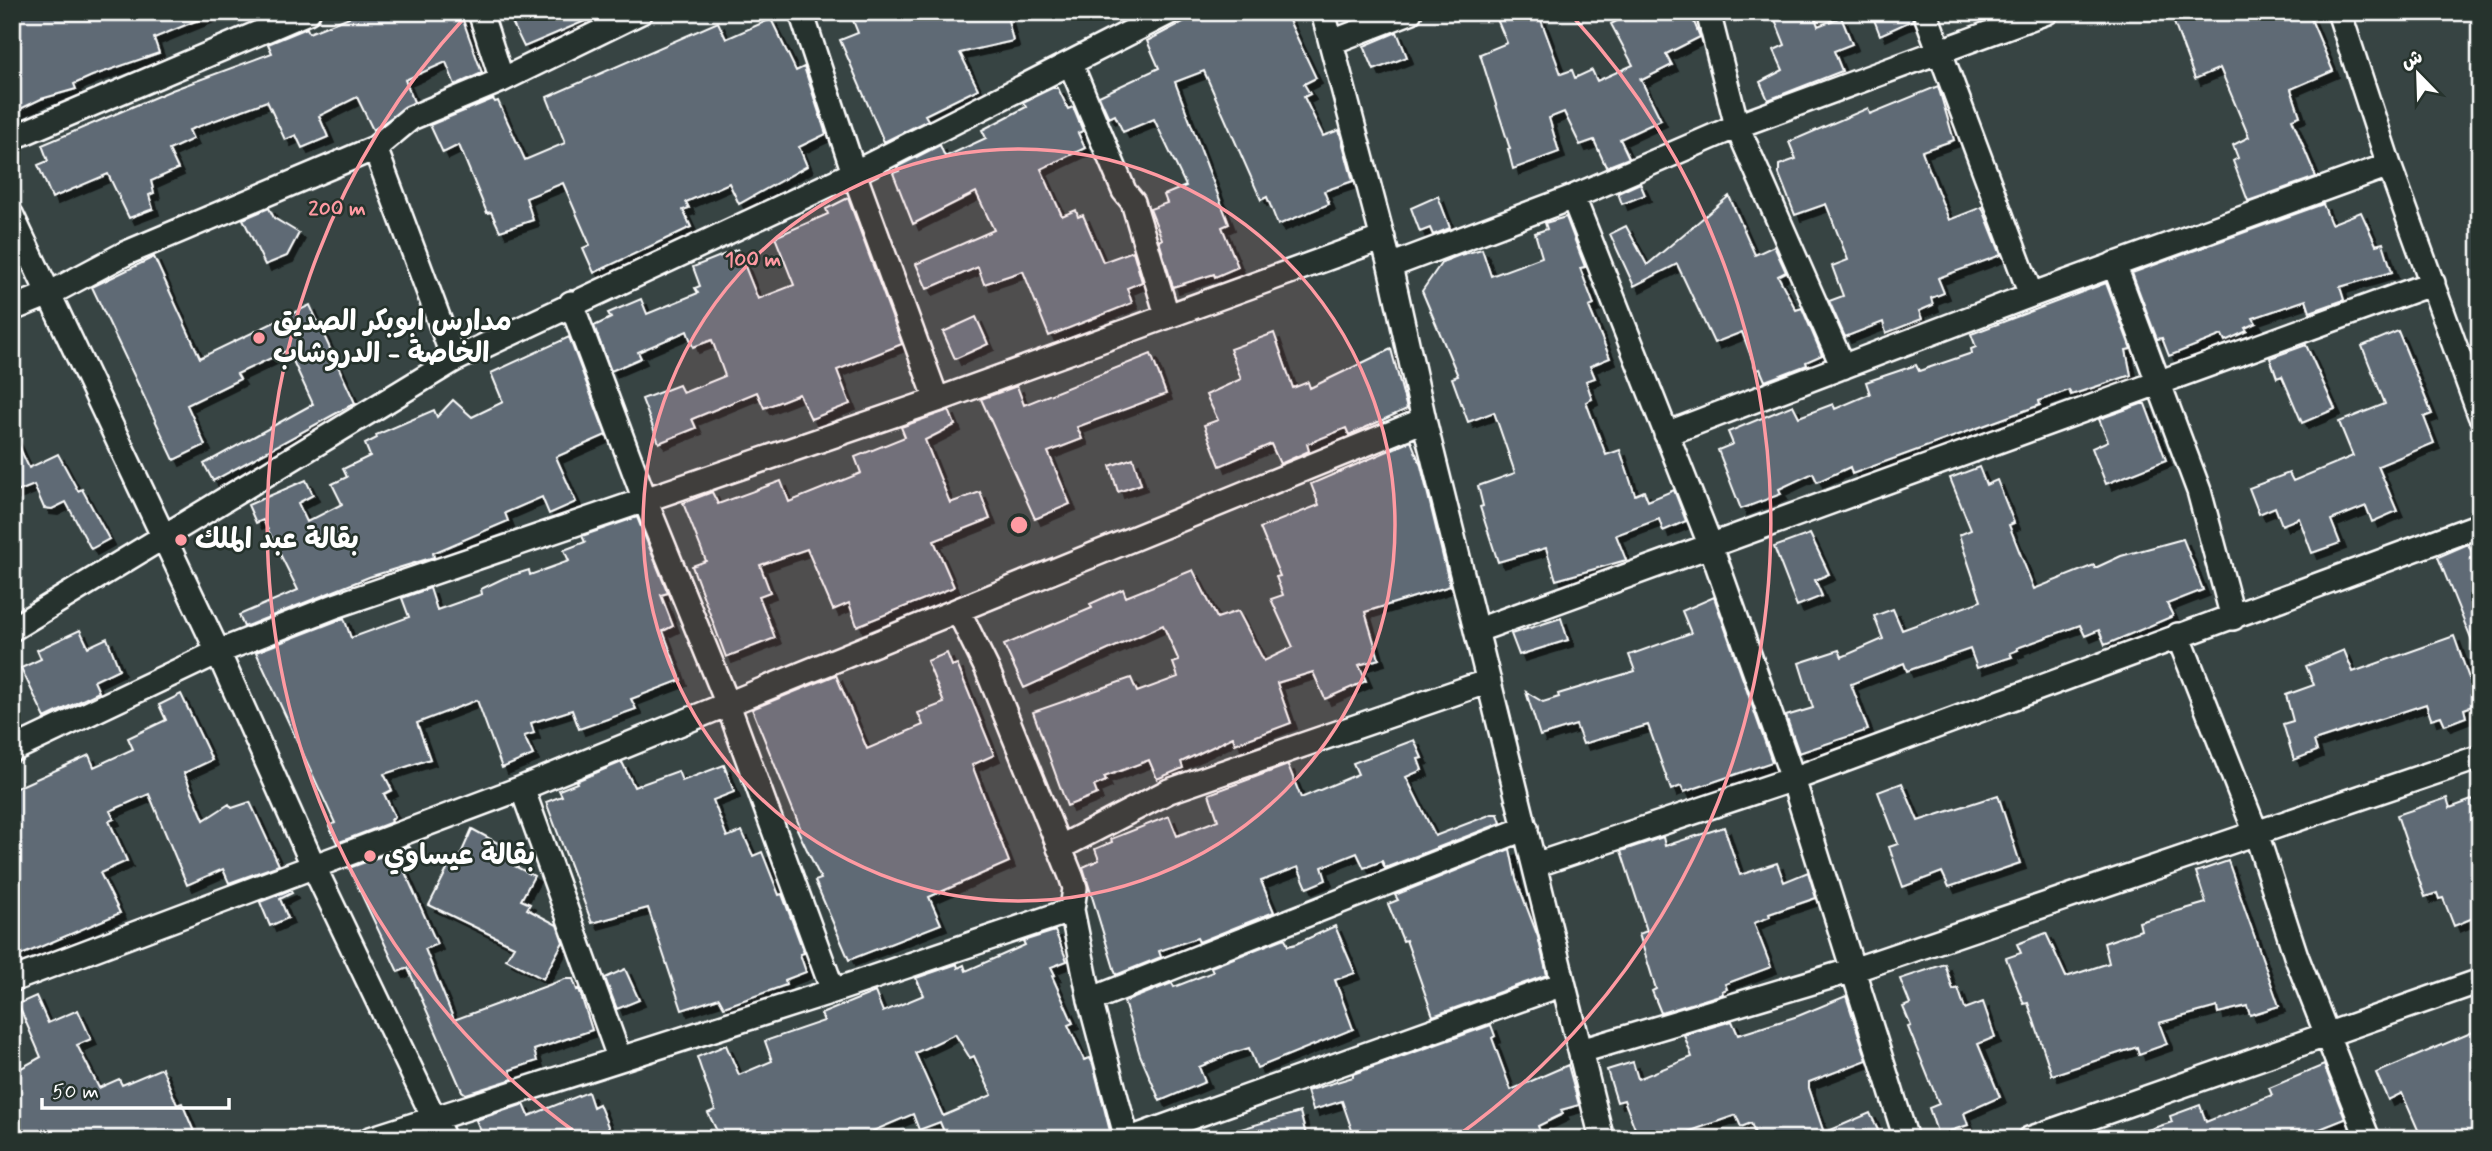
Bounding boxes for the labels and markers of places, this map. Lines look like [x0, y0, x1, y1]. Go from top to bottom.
place label: مدارس ابوبكر الصديق الخاصة - الدروشاب [273, 304, 512, 373]
marker: مدارس ابوبكر الصديق الخاصة - الدروشاب [251, 330, 267, 346]
centre of rings [1007, 513, 1031, 537]
place label: بقالة عبد الملك [195, 522, 359, 559]
marker: بقالة عبد الملك [173, 532, 189, 548]
place label: بقالة عيساوي [384, 838, 535, 875]
marker: بقالة عيساوي [362, 848, 378, 864]

